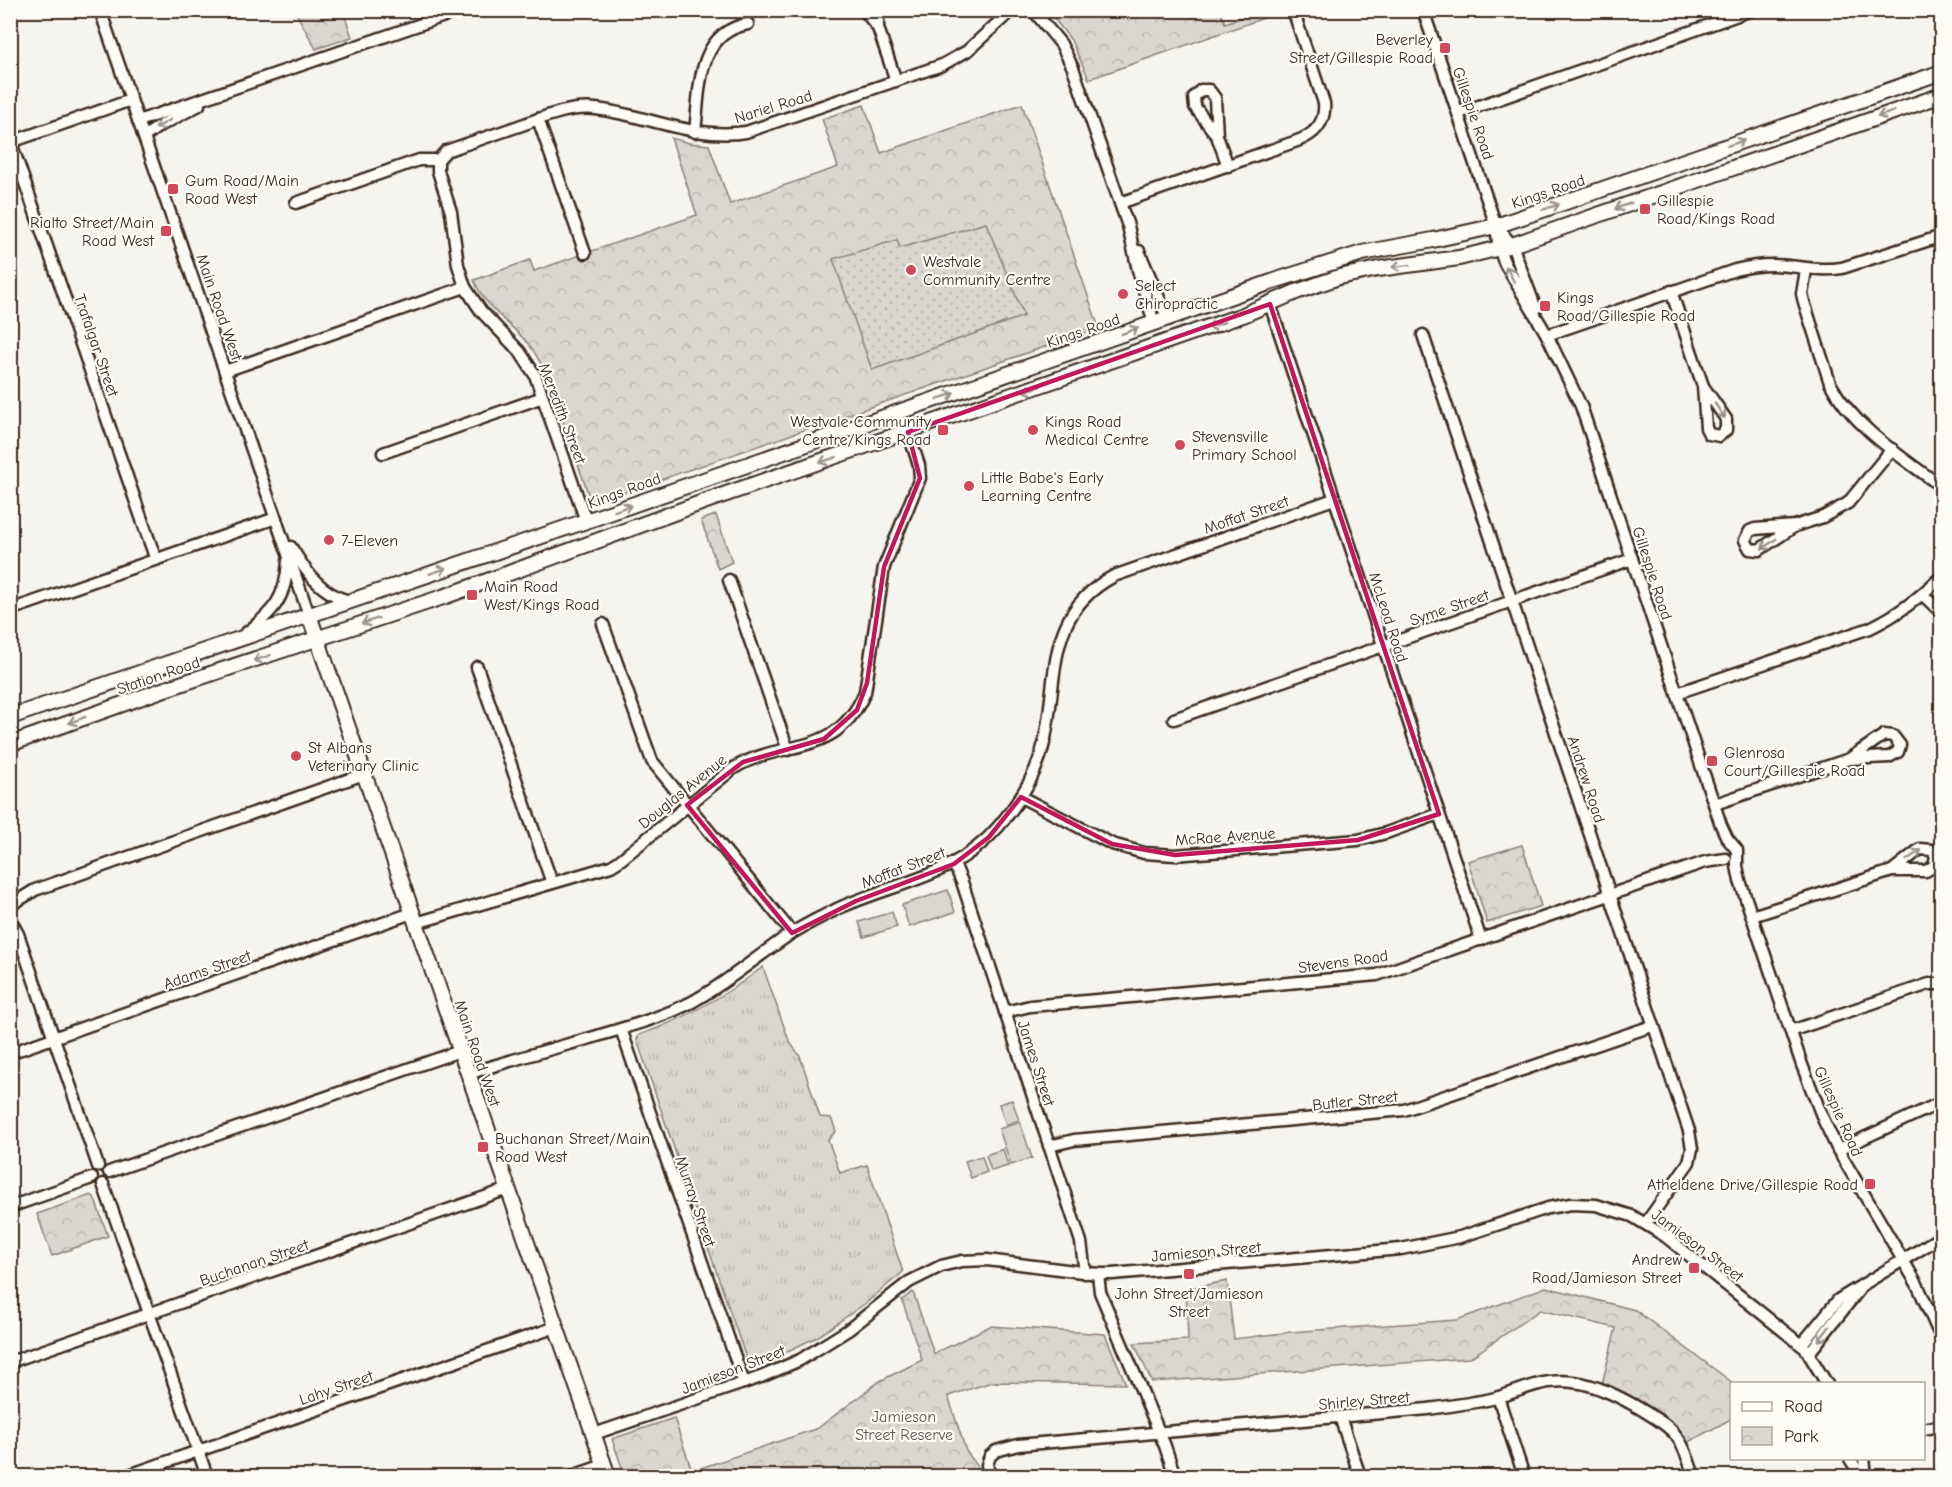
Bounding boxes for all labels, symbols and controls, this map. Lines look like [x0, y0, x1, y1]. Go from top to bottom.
place label: Beverley Street/Gillespie Road [1289, 31, 1434, 67]
marker: Beverley Street/Gillespie Road [1438, 41, 1452, 55]
street label: Gillespie Road [1449, 65, 1497, 162]
street label: Nariel Road [732, 87, 814, 127]
one-way arrow [1877, 109, 1896, 120]
one-way arrow [155, 118, 172, 130]
one-way arrow [1726, 137, 1745, 148]
street label: Kings Road [1509, 171, 1587, 213]
place label: Gum Road/Main Road West [185, 172, 299, 208]
marker: Gum Road/Main Road West [166, 182, 180, 196]
place label: Gillespie Road/Kings Road [1657, 192, 1775, 228]
one-way arrow [1541, 201, 1560, 212]
one-way arrow [1614, 201, 1633, 212]
marker: Gillespie Road/Kings Road [1638, 202, 1652, 216]
place label: Rialto Street/Main Road West [30, 214, 154, 250]
marker: Rialto Street/Main Road West [159, 224, 173, 238]
street label: Main Road West [192, 252, 246, 363]
place label: Westvale Community Centre [923, 253, 1051, 289]
one-way arrow [1391, 261, 1411, 272]
marker: Westvale Community Centre [904, 263, 918, 277]
one-way arrow [1504, 266, 1516, 284]
place label: Select Chiropractic [1135, 277, 1218, 313]
marker: Select Chiropractic [1116, 287, 1130, 301]
place label: Kings Road/Gillespie Road [1557, 289, 1695, 325]
street label: Trafalgar Street [70, 292, 122, 399]
marker: Kings Road/Gillespie Road [1538, 299, 1552, 313]
street label: Kings Road [1044, 310, 1122, 352]
one-way arrow [1207, 320, 1226, 331]
one-way arrow [1120, 325, 1139, 336]
street label: Meredith Street [535, 361, 590, 467]
one-way arrow [1023, 384, 1042, 395]
one-way arrow [936, 390, 955, 401]
one-way arrow [1714, 403, 1726, 419]
place label: Westvale Community Centre/Kings Road [790, 413, 932, 449]
place label: Kings Road Medical Centre [1045, 413, 1149, 449]
marker: Westvale Community Centre/Kings Road [936, 423, 950, 437]
marker: Kings Road Medical Centre [1026, 423, 1040, 437]
place label: Stevensville Primary School [1192, 428, 1297, 464]
marker: Stevensville Primary School [1173, 438, 1187, 452]
one-way arrow [819, 455, 838, 466]
street label: Kings Road [585, 469, 663, 512]
place label: Little Babe's Early Learning Centre [981, 469, 1104, 505]
marker: Little Babe's Early Learning Centre [962, 479, 976, 493]
street label: Moffat Street [1201, 492, 1292, 538]
one-way arrow [613, 502, 632, 513]
street label: Gillespie Road [1629, 524, 1676, 622]
place label: 7-Eleven [341, 532, 398, 550]
marker: 7-Eleven [322, 533, 336, 547]
one-way arrow [1761, 538, 1778, 550]
one-way arrow [428, 565, 447, 576]
street label: McLeod Road [1365, 570, 1411, 665]
place label: Main Road West/Kings Road [484, 578, 599, 614]
street label: Syme Street [1407, 586, 1492, 630]
marker: Main Road West/Kings Road [465, 588, 479, 602]
one-way arrow [361, 617, 380, 628]
street label: Station Road [114, 653, 202, 699]
one-way arrow [253, 653, 272, 664]
one-way arrow [69, 715, 87, 726]
street label: Andrew Road [1564, 734, 1609, 825]
place label: St Albans Veterinary Clinic [308, 739, 419, 775]
place label: Glenrosa Court/Gillespie Road [1724, 744, 1865, 780]
marker: St Albans Veterinary Clinic [289, 749, 303, 763]
street label: Douglas Avenue [635, 751, 730, 833]
marker: Glenrosa Court/Gillespie Road [1705, 754, 1719, 768]
street label: McRae Avenue [1174, 825, 1276, 849]
street label: Moffat Street [859, 843, 948, 892]
one-way arrow [1905, 848, 1922, 860]
street label: Adams Street [161, 946, 254, 993]
street label: Stevens Road [1297, 947, 1389, 977]
street label: Main Road West [450, 998, 504, 1109]
street label: James Street [1014, 1018, 1058, 1109]
street label: Gillespie Road [1810, 1064, 1866, 1159]
street label: Butler Street [1311, 1088, 1399, 1114]
place label: Buchanan Street/Main Road West [495, 1130, 650, 1166]
marker: Buchanan Street/Main Road West [476, 1140, 490, 1154]
street label: Murray Street [671, 1154, 719, 1249]
place label: Atheldene Drive/Gillespie Road [1647, 1176, 1858, 1194]
marker: Atheldene Drive/Gillespie Road [1863, 1177, 1877, 1191]
street label: Jamieson Street [1648, 1206, 1747, 1286]
street label: Buchanan Street [197, 1236, 312, 1290]
street label: Jamieson Street [1151, 1238, 1262, 1266]
place label: Andrew Road/Jamieson Street [1532, 1251, 1682, 1287]
marker: Andrew Road/Jamieson Street [1687, 1261, 1701, 1275]
marker: John Street/Jamieson Street [1182, 1267, 1196, 1281]
place label: John Street/Jamieson Street [1115, 1285, 1263, 1321]
one-way arrow [1817, 1325, 1830, 1341]
street label: Jamieson Street [679, 1342, 788, 1398]
street label: Lahy Street [297, 1367, 376, 1409]
legend [1730, 1382, 1925, 1460]
street label: Shirley Street [1318, 1388, 1411, 1414]
text: Road [1784, 1396, 1823, 1417]
park label: Jamieson Street Reserve [855, 1408, 953, 1444]
text: Park [1784, 1426, 1819, 1447]

